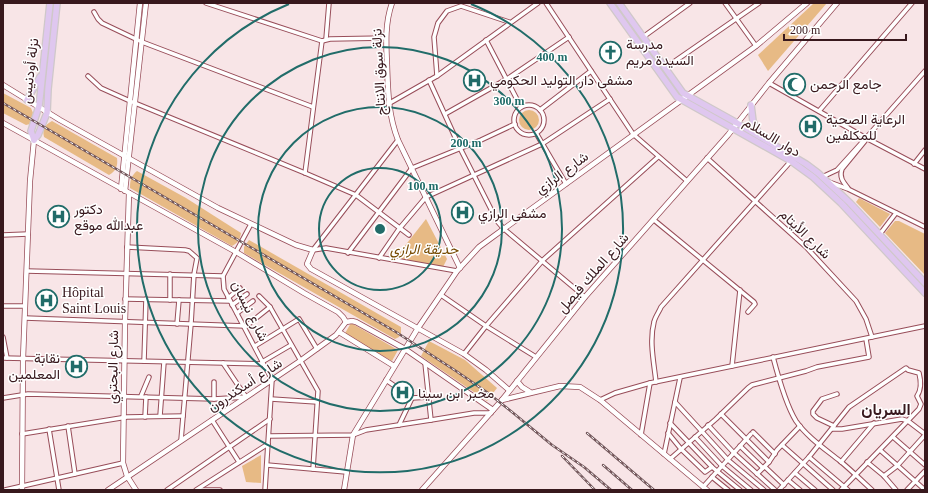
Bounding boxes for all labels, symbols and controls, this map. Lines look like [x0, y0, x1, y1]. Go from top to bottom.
scale bar [784, 16, 906, 42]
text: 200 m [790, 23, 821, 37]
street label: نزلة سوق الانتاج [369, 28, 392, 116]
street label: نزلة أودنيس [19, 37, 42, 105]
place label: مدرسة السيدة مريم [626, 37, 694, 69]
church icon: مدرسة السيدة مريم [597, 39, 623, 65]
text: 400 m [537, 50, 568, 64]
hospital icon: مشفى دار التوليد الحكومي [462, 67, 488, 93]
mosque icon: جامع الرحمن [782, 71, 808, 97]
place label: مشفى دار التوليد الحكومي [490, 73, 633, 92]
place label: جامع الرحمن [810, 77, 882, 95]
text: 300 m [494, 94, 525, 108]
place label: الرعاية الصحية للمكلفين [826, 112, 905, 144]
street label: دوار االسلام [740, 114, 803, 161]
hospital icon: الرعاية الصحية للمكلفين [797, 114, 823, 140]
text: 200 m [451, 136, 482, 150]
street label: شارع الرازي [533, 149, 594, 200]
text: 100 m [408, 179, 439, 193]
hospital icon: مشفى الرازي [449, 200, 475, 226]
place label: دكتور عبدالله موقع [73, 202, 143, 236]
hospital icon: دكتور عبدالله موقع [46, 204, 72, 230]
street label: شارع الأيتام [774, 205, 834, 264]
place label: مشفى الرازي [478, 206, 546, 225]
centre of rings [373, 222, 387, 236]
street label: شارع الملك فيصل [554, 230, 634, 318]
park label: حديقة الرازي [390, 242, 459, 261]
street label: شارع نيسان [226, 278, 271, 345]
place label: Hôpital Saint Louis [62, 285, 126, 316]
hospital icon: Hôpital Saint Louis [33, 287, 59, 313]
street label: شارع البحتري [105, 330, 125, 404]
place label: نقابة المعلمين [9, 351, 60, 383]
hospital icon: نقابة المعلمين [63, 353, 89, 379]
street label: شارع أسكندرون [205, 355, 287, 417]
hospital icon: مخبر ابن سينا [389, 380, 415, 406]
place label: مخبر ابن سينا [418, 386, 494, 402]
district label: السريان [861, 401, 911, 420]

